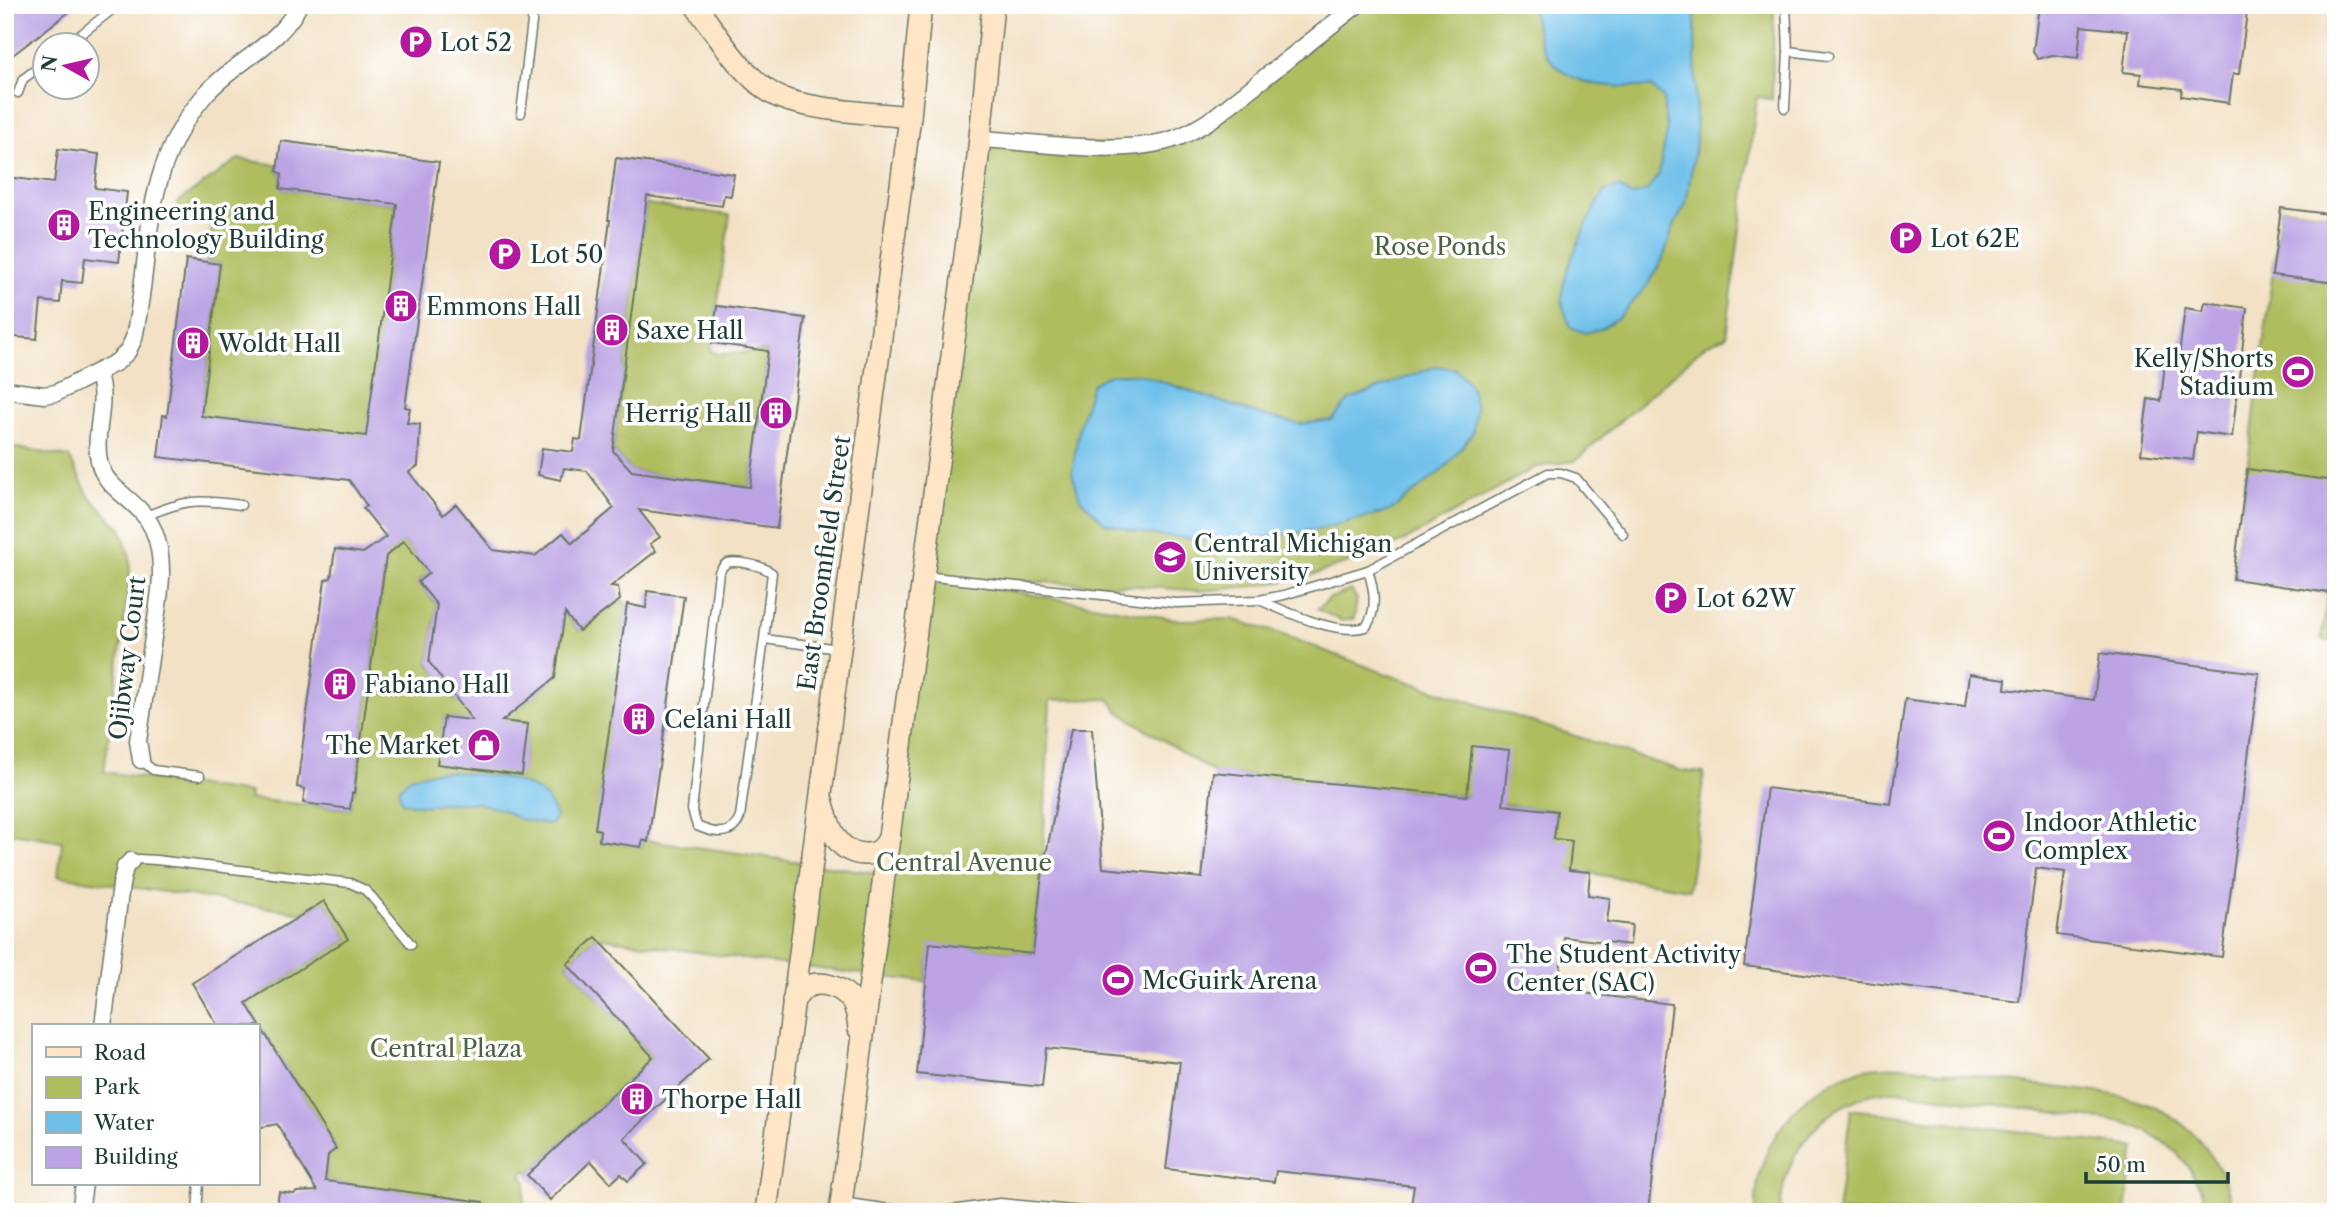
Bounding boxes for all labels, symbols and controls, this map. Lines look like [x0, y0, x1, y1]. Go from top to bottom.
parking icon: Lot 52 [397, 23, 435, 61]
place label: Lot 52 [440, 28, 512, 57]
north arrow [32, 32, 102, 102]
text: N [37, 54, 62, 73]
place label: Engineering and Technology Building [88, 197, 324, 254]
building icon: Engineering and Technology Building [45, 206, 83, 244]
parking icon: Lot 62E [1887, 219, 1925, 257]
place label: Lot 62E [1930, 224, 2020, 253]
park label: Rose Ponds [1374, 232, 1506, 261]
parking icon: Lot 50 [486, 235, 524, 273]
place label: Lot 50 [530, 240, 604, 269]
building icon: Emmons Hall [382, 287, 420, 325]
place label: Emmons Hall [426, 292, 581, 321]
building icon: Saxe Hall [593, 311, 631, 349]
place label: Saxe Hall [636, 316, 743, 345]
building icon: Woldt Hall [174, 324, 212, 362]
place label: Woldt Hall [217, 329, 341, 358]
place label: Kelly/Shorts Stadium [2134, 344, 2274, 401]
sports icon: Kelly/Shorts Stadium [2279, 353, 2317, 391]
building icon: Herrig Hall [757, 394, 795, 432]
place label: Herrig Hall [625, 399, 752, 428]
street label: East Broomfield Street [792, 433, 856, 692]
place label: Central Michigan University [1194, 529, 1392, 586]
school or university icon: Central Michigan University [1151, 538, 1189, 576]
street label: Ojibway Court [103, 574, 151, 742]
parking icon: Lot 62W [1652, 579, 1690, 617]
place label: Lot 62W [1696, 584, 1796, 613]
building icon: Fabiano Hall [321, 665, 359, 703]
place label: Fabiano Hall [364, 670, 509, 699]
building icon: Celani Hall [620, 700, 658, 738]
place label: Celani Hall [664, 705, 792, 734]
shop icon: The Market [465, 726, 503, 764]
place label: The Market [325, 731, 461, 760]
place label: Indoor Athletic Complex [2024, 808, 2197, 865]
sports icon: Indoor Athletic Complex [1980, 817, 2018, 855]
park label: Central Avenue [876, 848, 1052, 877]
place label: The Student Activity Center (SAC) [1506, 940, 1742, 997]
sports icon: The Student Activity Center (SAC) [1462, 949, 1500, 987]
sports icon: McGuirk Arena [1099, 961, 1137, 999]
place label: McGuirk Arena [1142, 966, 1318, 995]
legend [32, 1024, 259, 1186]
park label: Central Plaza [370, 1034, 522, 1063]
text: Road [94, 1040, 146, 1065]
text: Park [94, 1074, 140, 1099]
building icon: Thorpe Hall [618, 1080, 656, 1118]
place label: Thorpe Hall [662, 1085, 802, 1114]
text: Water [93, 1110, 154, 1135]
scale bar [2086, 1140, 2227, 1184]
text: Building [94, 1144, 179, 1169]
text: 50 m [2096, 1152, 2146, 1177]

